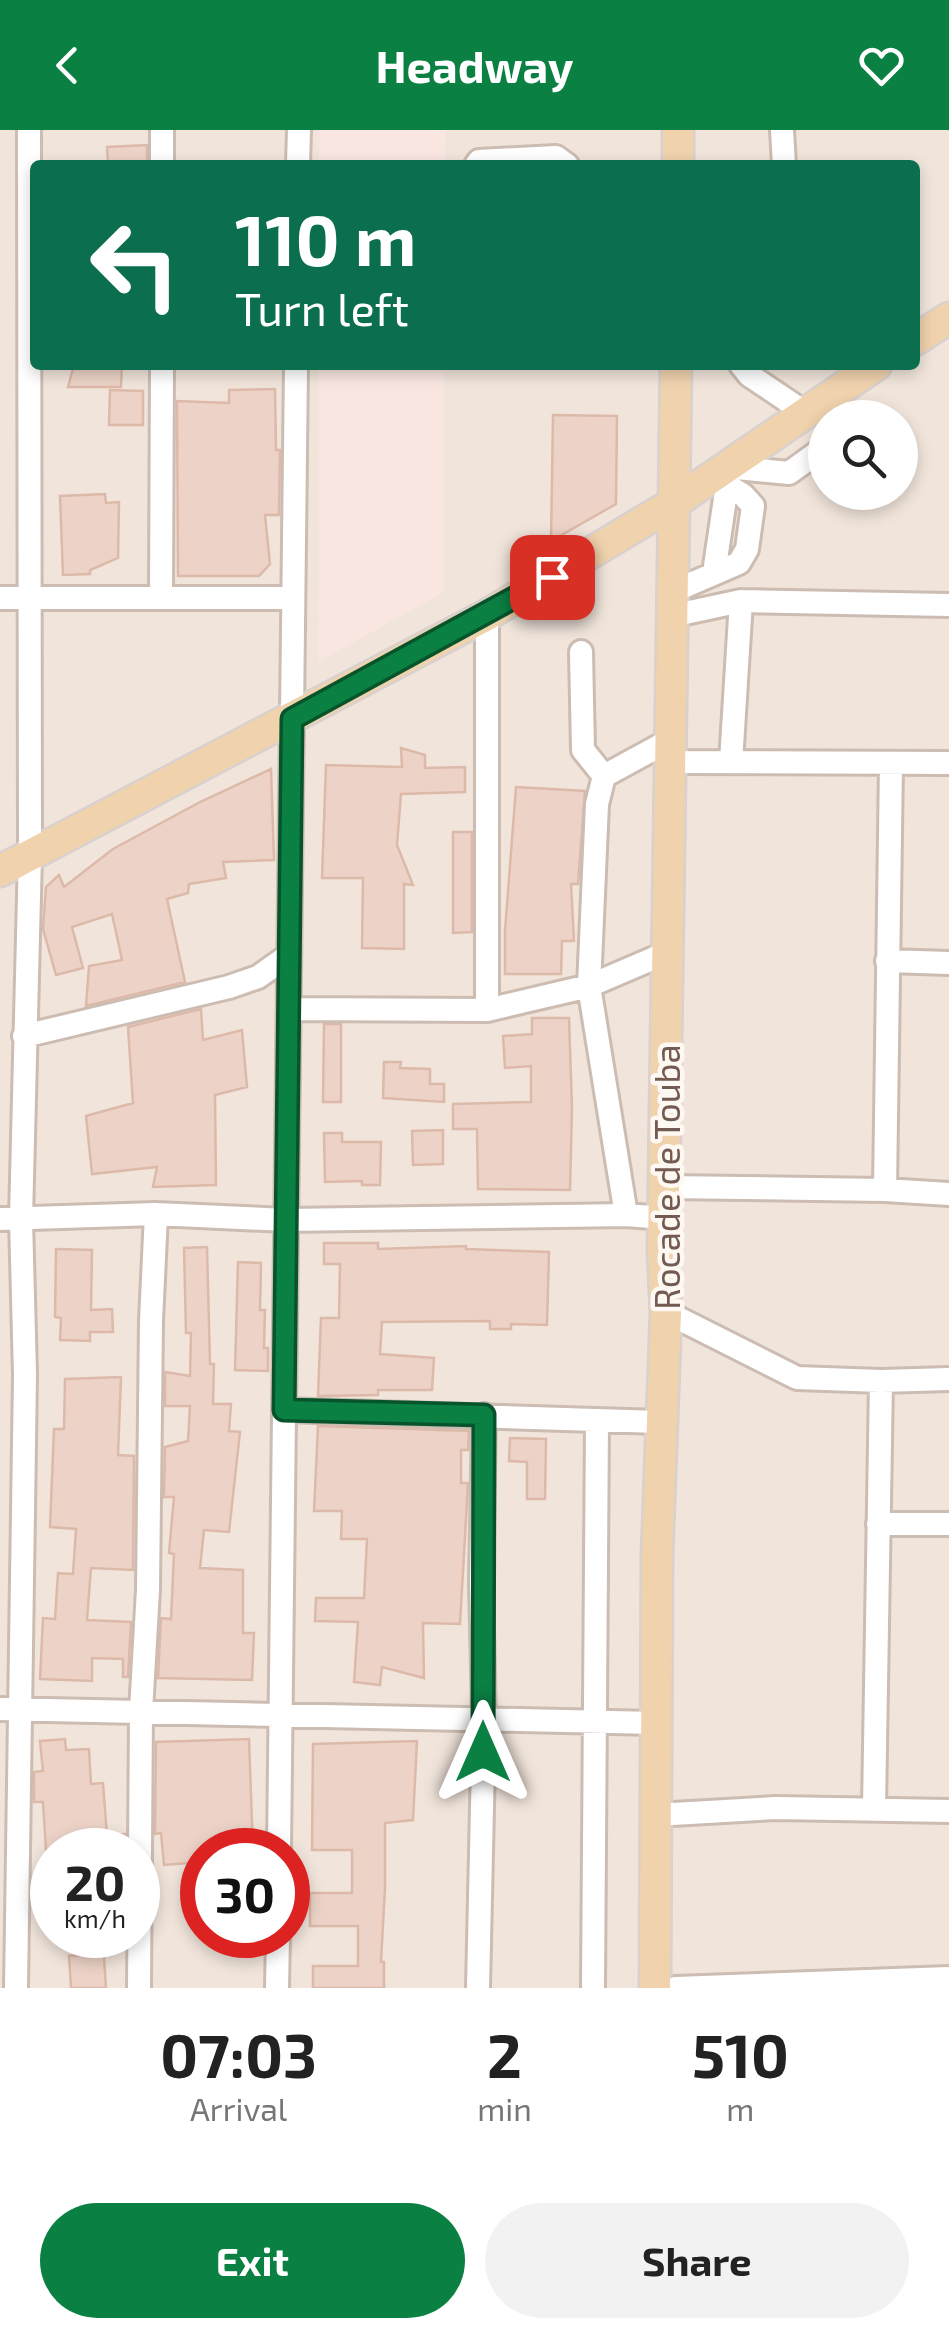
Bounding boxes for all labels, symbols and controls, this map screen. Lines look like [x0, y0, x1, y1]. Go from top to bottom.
icon: back [40, 38, 95, 93]
text: Headway [376, 38, 573, 92]
icon: heart [854, 38, 909, 93]
text: 110 m [235, 196, 416, 280]
icon: left [70, 200, 200, 330]
text: Turn left [235, 281, 409, 335]
map controls [808, 400, 918, 510]
button: search [808, 400, 918, 510]
pin [510, 535, 595, 620]
icon: arrive [525, 550, 580, 605]
street label: Rocade de Touba [645, 1044, 687, 1310]
position arrow [431, 1700, 535, 1804]
speed limit sign: 30 [180, 1828, 310, 1958]
text: 20 [65, 1851, 125, 1911]
text: km/h [64, 1903, 126, 1933]
text: 07:03 [160, 2018, 317, 2090]
text: 2 [487, 2018, 522, 2090]
text: 510 [692, 2018, 789, 2090]
text: Arrival [190, 2089, 287, 2127]
text: min [477, 2089, 532, 2127]
text: m [726, 2089, 754, 2127]
button: Exit [40, 2203, 465, 2318]
button: Share [485, 2203, 909, 2318]

